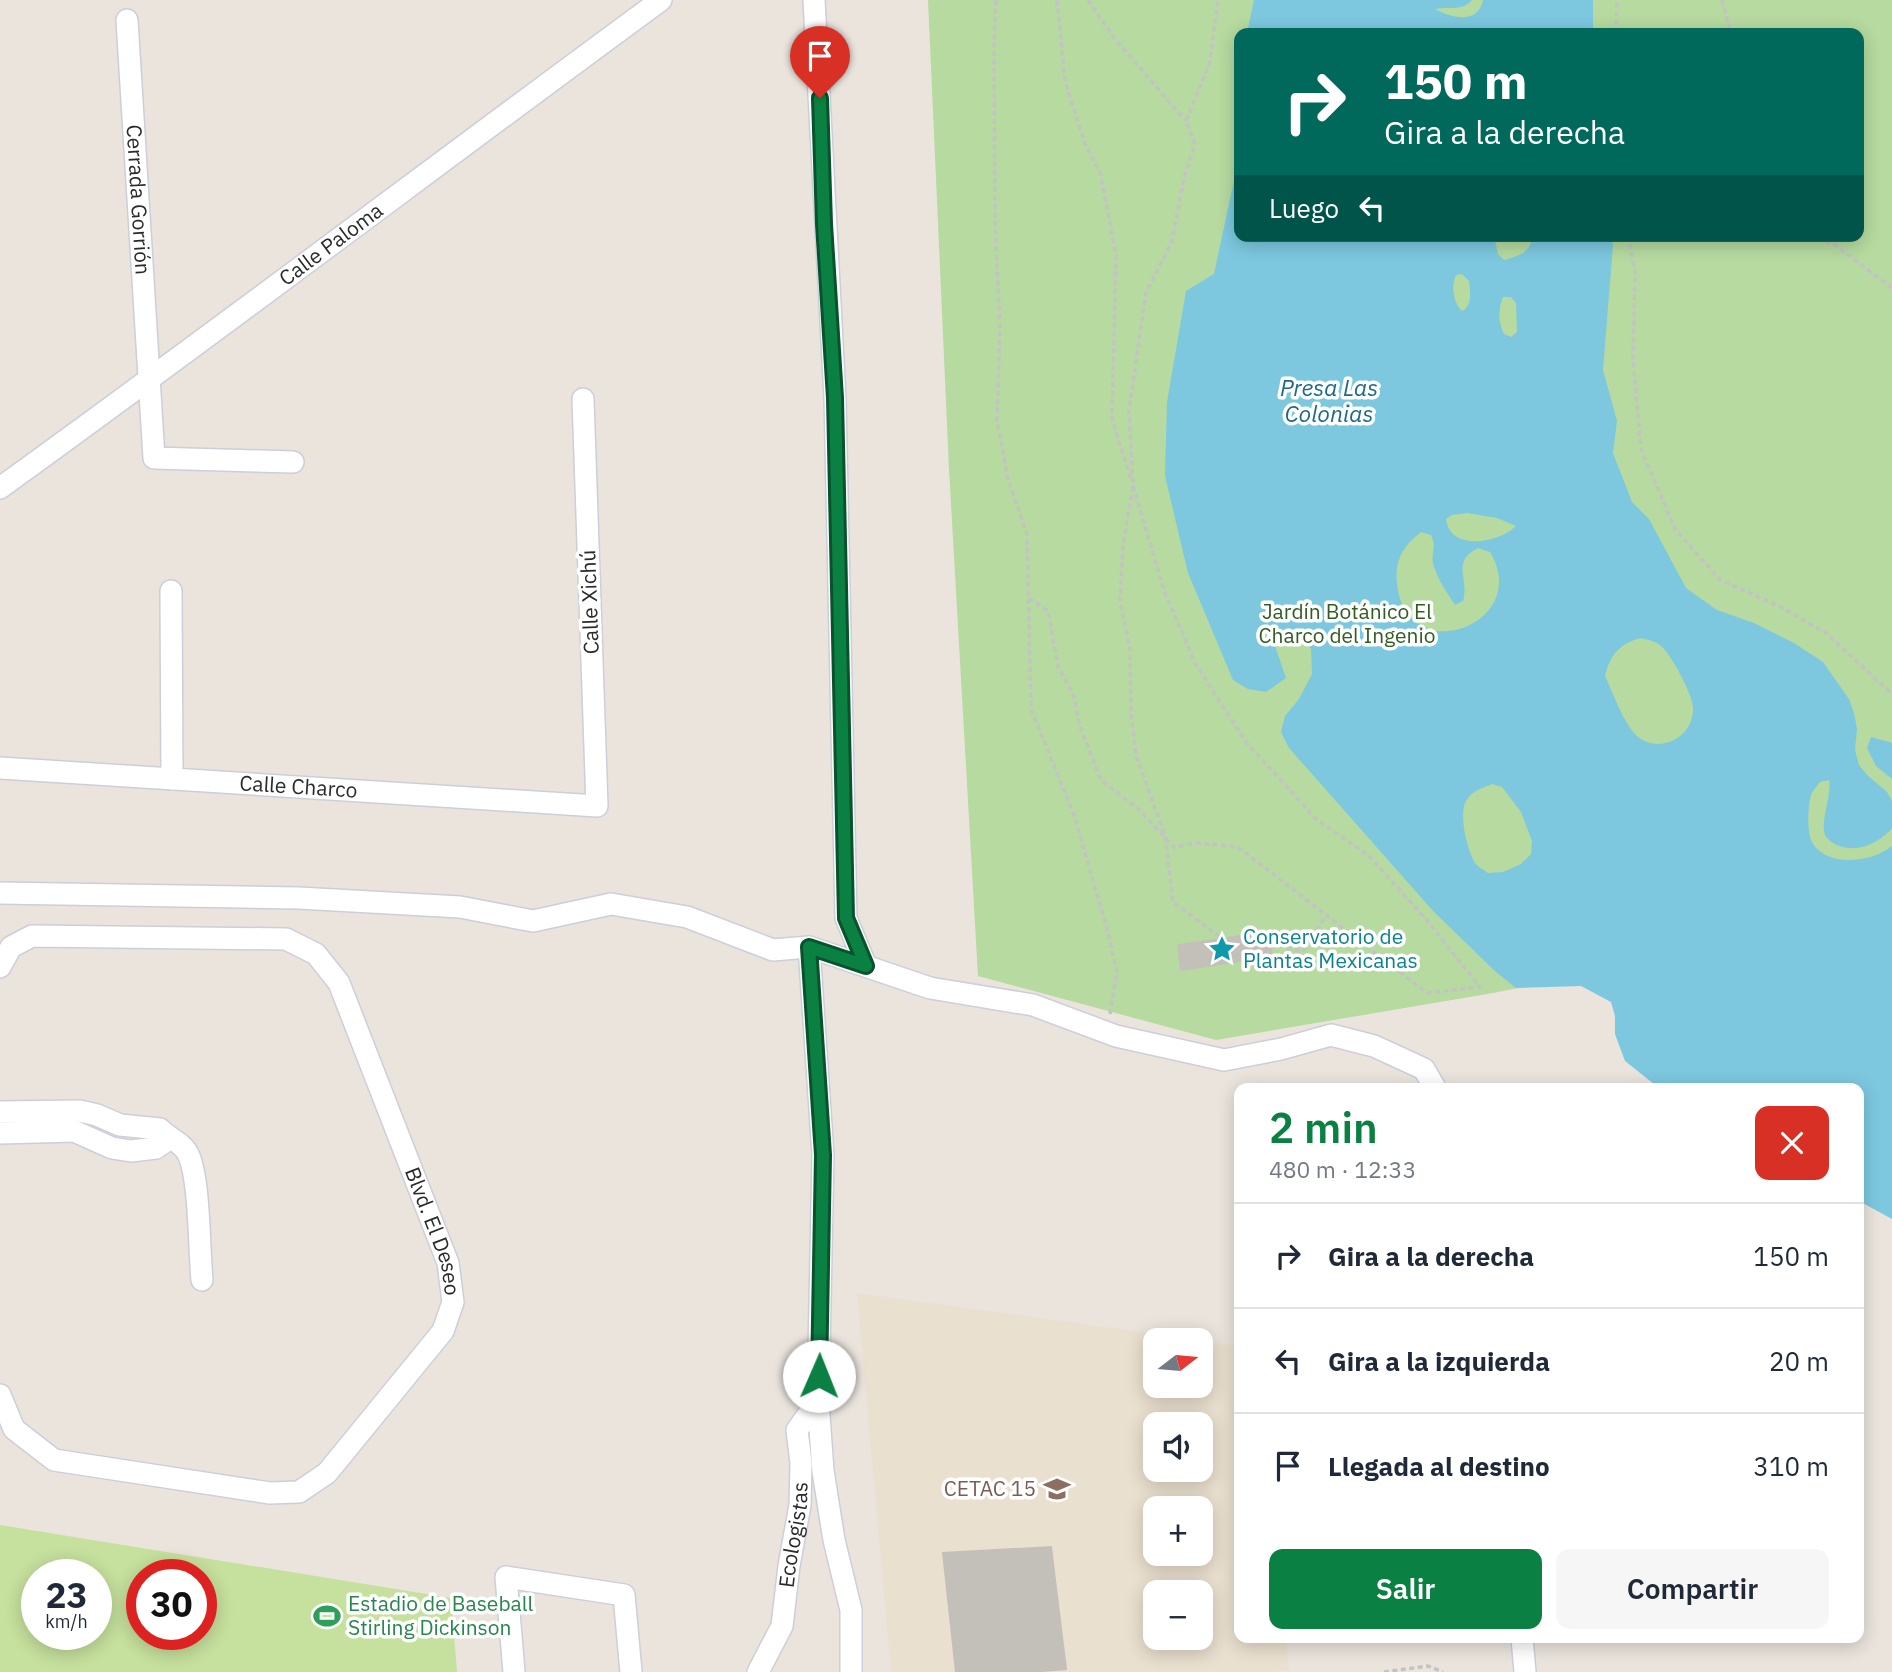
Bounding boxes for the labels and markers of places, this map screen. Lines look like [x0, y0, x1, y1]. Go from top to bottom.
pin [790, 26, 850, 98]
place label: Conservatorio de Plantas Mexicanas [1243, 922, 1418, 974]
place icon: Conservatorio de Plantas Mexicanas [1207, 934, 1237, 964]
place label: CETAC 15 [944, 1474, 1036, 1502]
school or university icon: CETAC 15 [1042, 1474, 1072, 1504]
place label: Estadio de Baseball Stirling Dickinson [348, 1589, 533, 1641]
sports icon: Estadio de Baseball Stirling Dickinson [312, 1601, 342, 1631]

